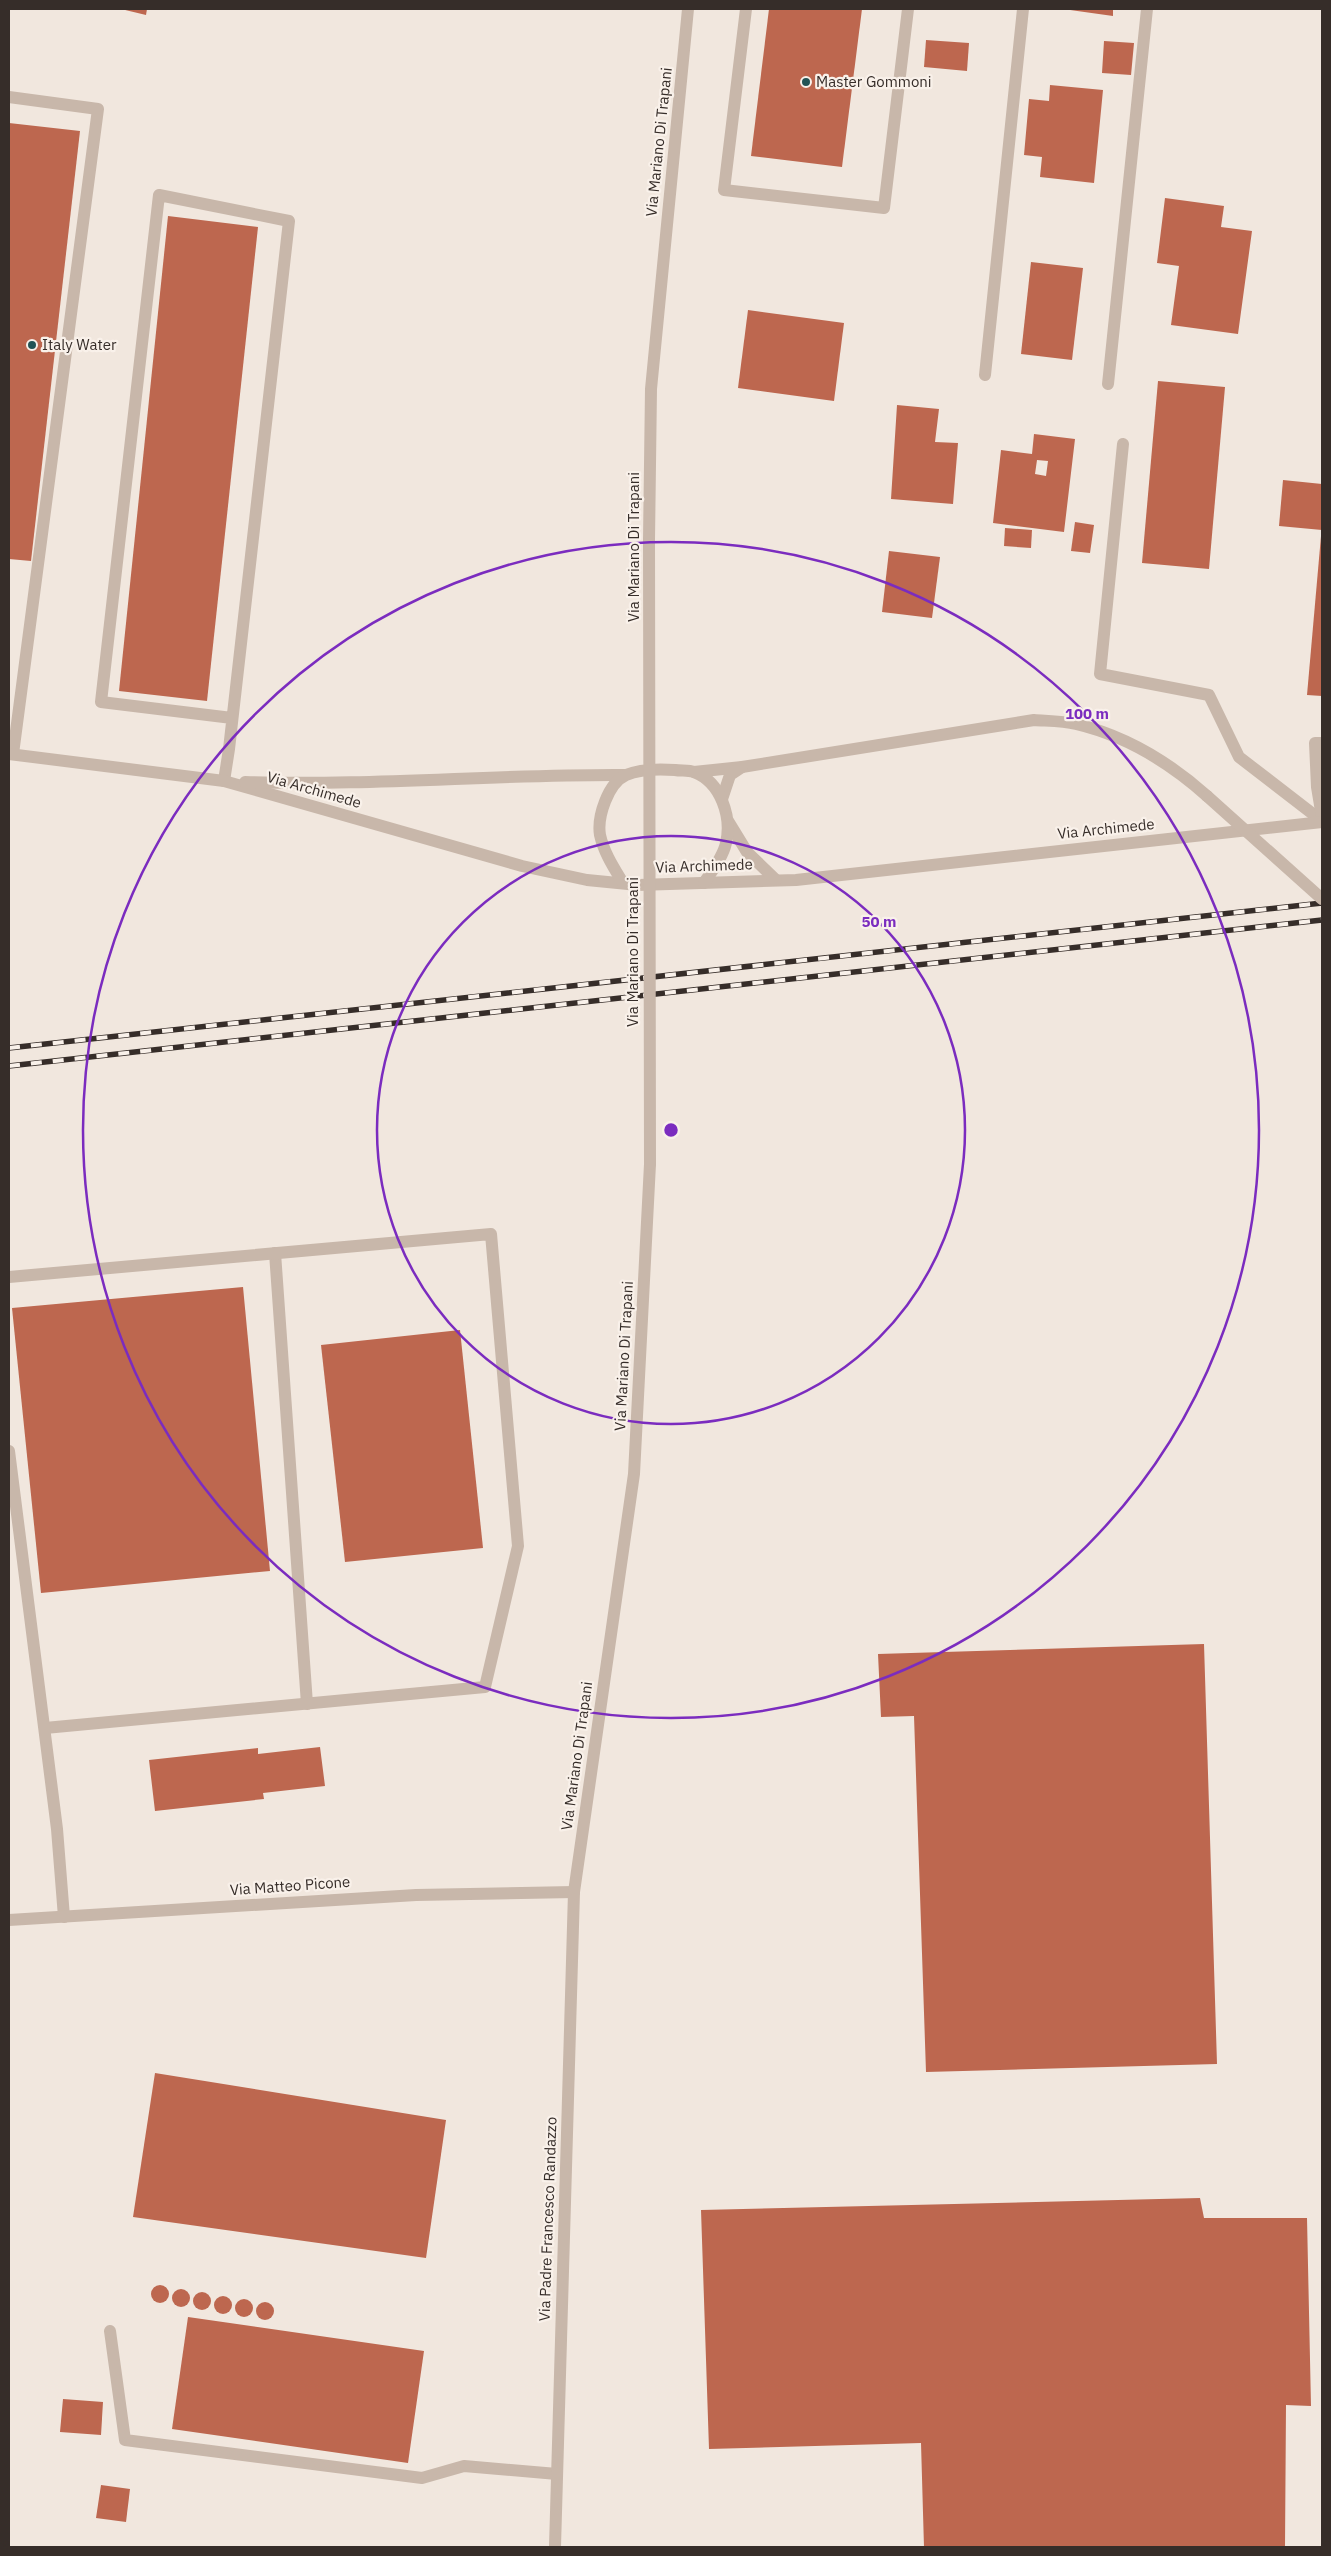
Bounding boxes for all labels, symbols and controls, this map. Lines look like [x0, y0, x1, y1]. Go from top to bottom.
street label: Via Mariano Di Trapani [641, 66, 676, 218]
place label: Master Gommoni [816, 72, 932, 91]
marker: Master Gommoni [800, 76, 812, 88]
place label: Italy Water [42, 335, 117, 354]
marker: Italy Water [26, 339, 38, 351]
street label: Via Mariano Di Trapani [624, 472, 643, 622]
text: 100 m [1065, 704, 1109, 723]
street label: Via Archimede [265, 767, 364, 812]
street label: Via Archimede [1056, 814, 1155, 843]
street label: Via Archimede [655, 854, 753, 877]
street label: Via Mariano Di Trapani [623, 877, 642, 1027]
text: 50 m [862, 912, 896, 931]
centre of rings [662, 1121, 680, 1139]
street label: Via Mariano Di Trapani [610, 1281, 637, 1431]
street label: Via Mariano Di Trapani [557, 1680, 596, 1832]
street label: Via Matteo Picone [229, 1872, 351, 1899]
street label: Via Padre Francesco Randazzo [534, 2116, 561, 2322]

